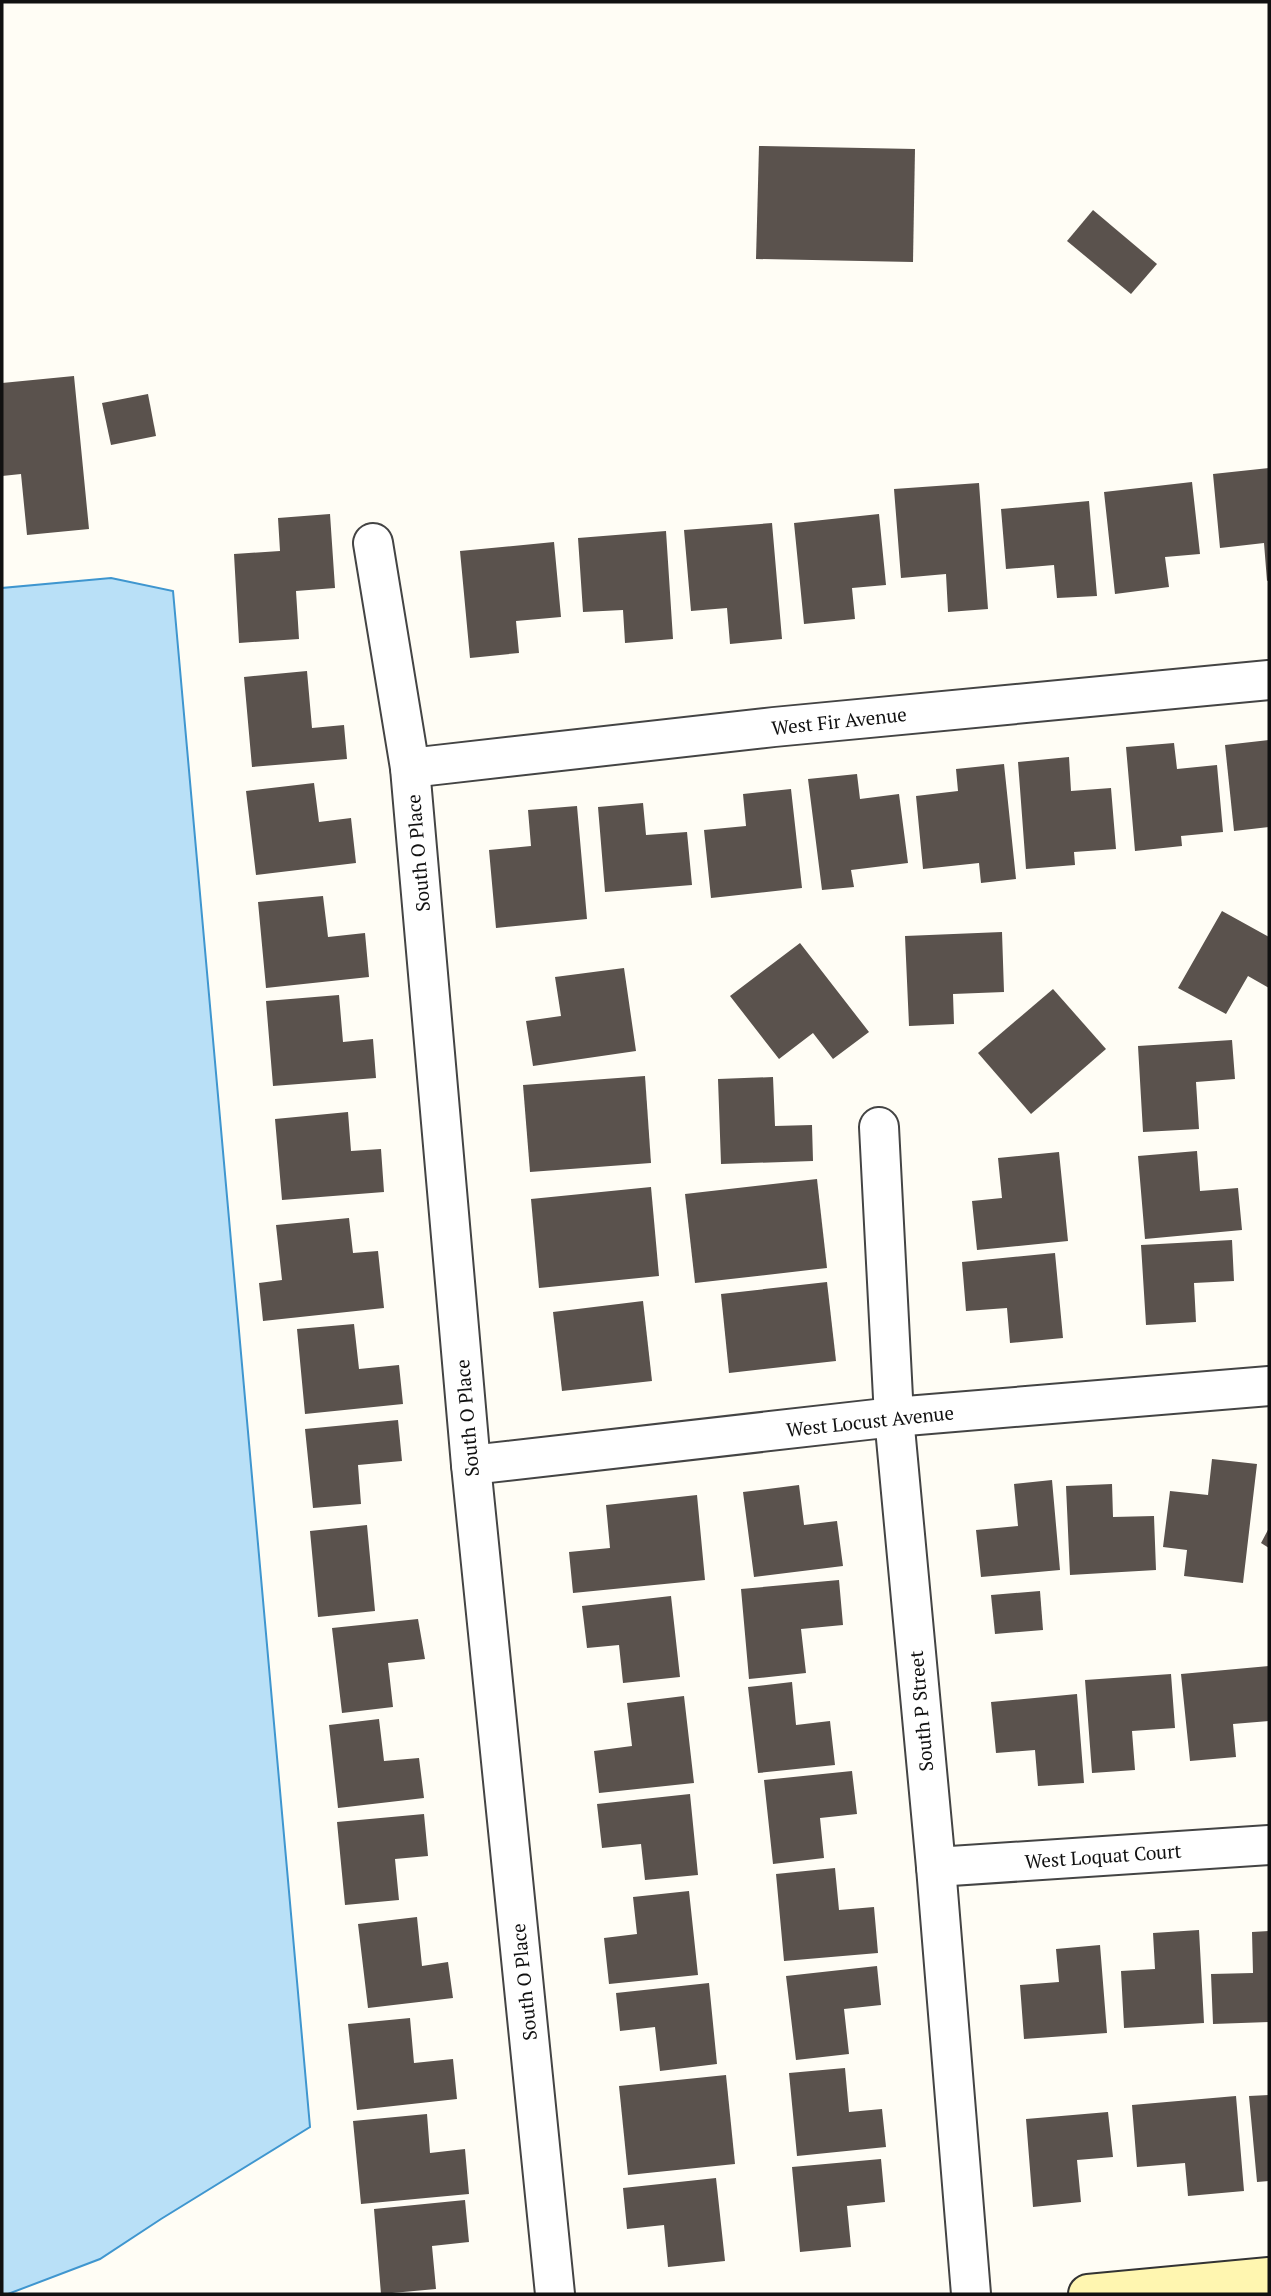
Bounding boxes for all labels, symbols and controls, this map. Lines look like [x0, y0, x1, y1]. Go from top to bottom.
street label: West Fir Avenue [770, 701, 908, 740]
street label: South O Place [400, 793, 435, 913]
street label: South O Place [449, 1358, 484, 1478]
street label: West Locust Avenue [785, 1399, 955, 1442]
street label: South P Street [903, 1650, 938, 1772]
street label: West Loquat Court [1024, 1838, 1182, 1873]
street label: South O Place [505, 1922, 542, 2042]

